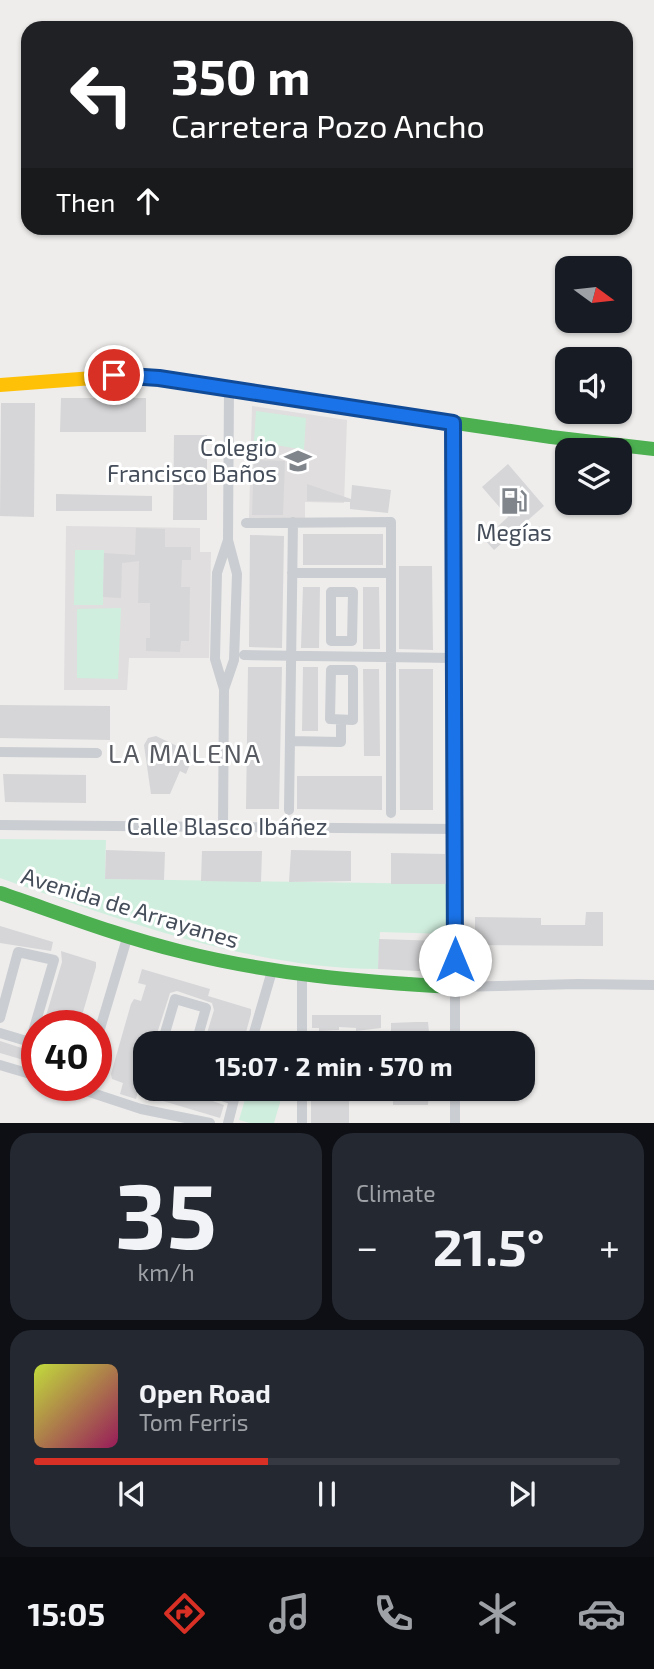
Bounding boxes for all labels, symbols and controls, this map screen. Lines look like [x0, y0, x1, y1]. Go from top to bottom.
text: 350 m [171, 46, 311, 105]
icon: left [56, 49, 147, 140]
text: Carretera Pozo Ancho [171, 106, 485, 144]
icon: ahead [129, 182, 167, 220]
text: Then [56, 186, 115, 217]
north arrow [555, 256, 632, 332]
map controls [555, 256, 632, 515]
pin [84, 345, 144, 405]
button: sound [555, 347, 632, 424]
icon: arrive [95, 356, 133, 394]
place label: Colegio Francisco Baños [107, 433, 277, 487]
button: layers [555, 438, 632, 515]
school or university icon: Colegio Francisco Baños [283, 446, 313, 476]
fuel station icon: Megías [499, 486, 529, 516]
place label: Megías [476, 518, 552, 546]
district label: LA MALENA [108, 737, 262, 768]
street label: Calle Blasco Ibáñez [127, 812, 327, 840]
street label: Avenida de Arrayanes [18, 861, 242, 953]
position arrow [418, 923, 492, 997]
speed limit sign: 40 [21, 1010, 112, 1101]
text: 15:07 · 2 min · 570 m [215, 1050, 453, 1081]
text: 35 [115, 1158, 217, 1267]
text: Climate [356, 1179, 436, 1207]
text: 21.5° [433, 1214, 545, 1276]
text: − [356, 1223, 378, 1269]
text: + [599, 1223, 620, 1269]
text: km/h [137, 1258, 195, 1286]
text: Open Road [139, 1377, 271, 1408]
text: Tom Ferris [139, 1408, 248, 1436]
icon: previous [113, 1475, 151, 1513]
icon: pause [308, 1475, 346, 1513]
icon: next [503, 1475, 541, 1513]
icon: directions [160, 1589, 209, 1638]
icon: music [265, 1589, 314, 1638]
icon: phone [369, 1589, 418, 1638]
icon: climate [473, 1589, 522, 1638]
icon: car [577, 1589, 626, 1638]
text: 15:05 [28, 1594, 105, 1632]

